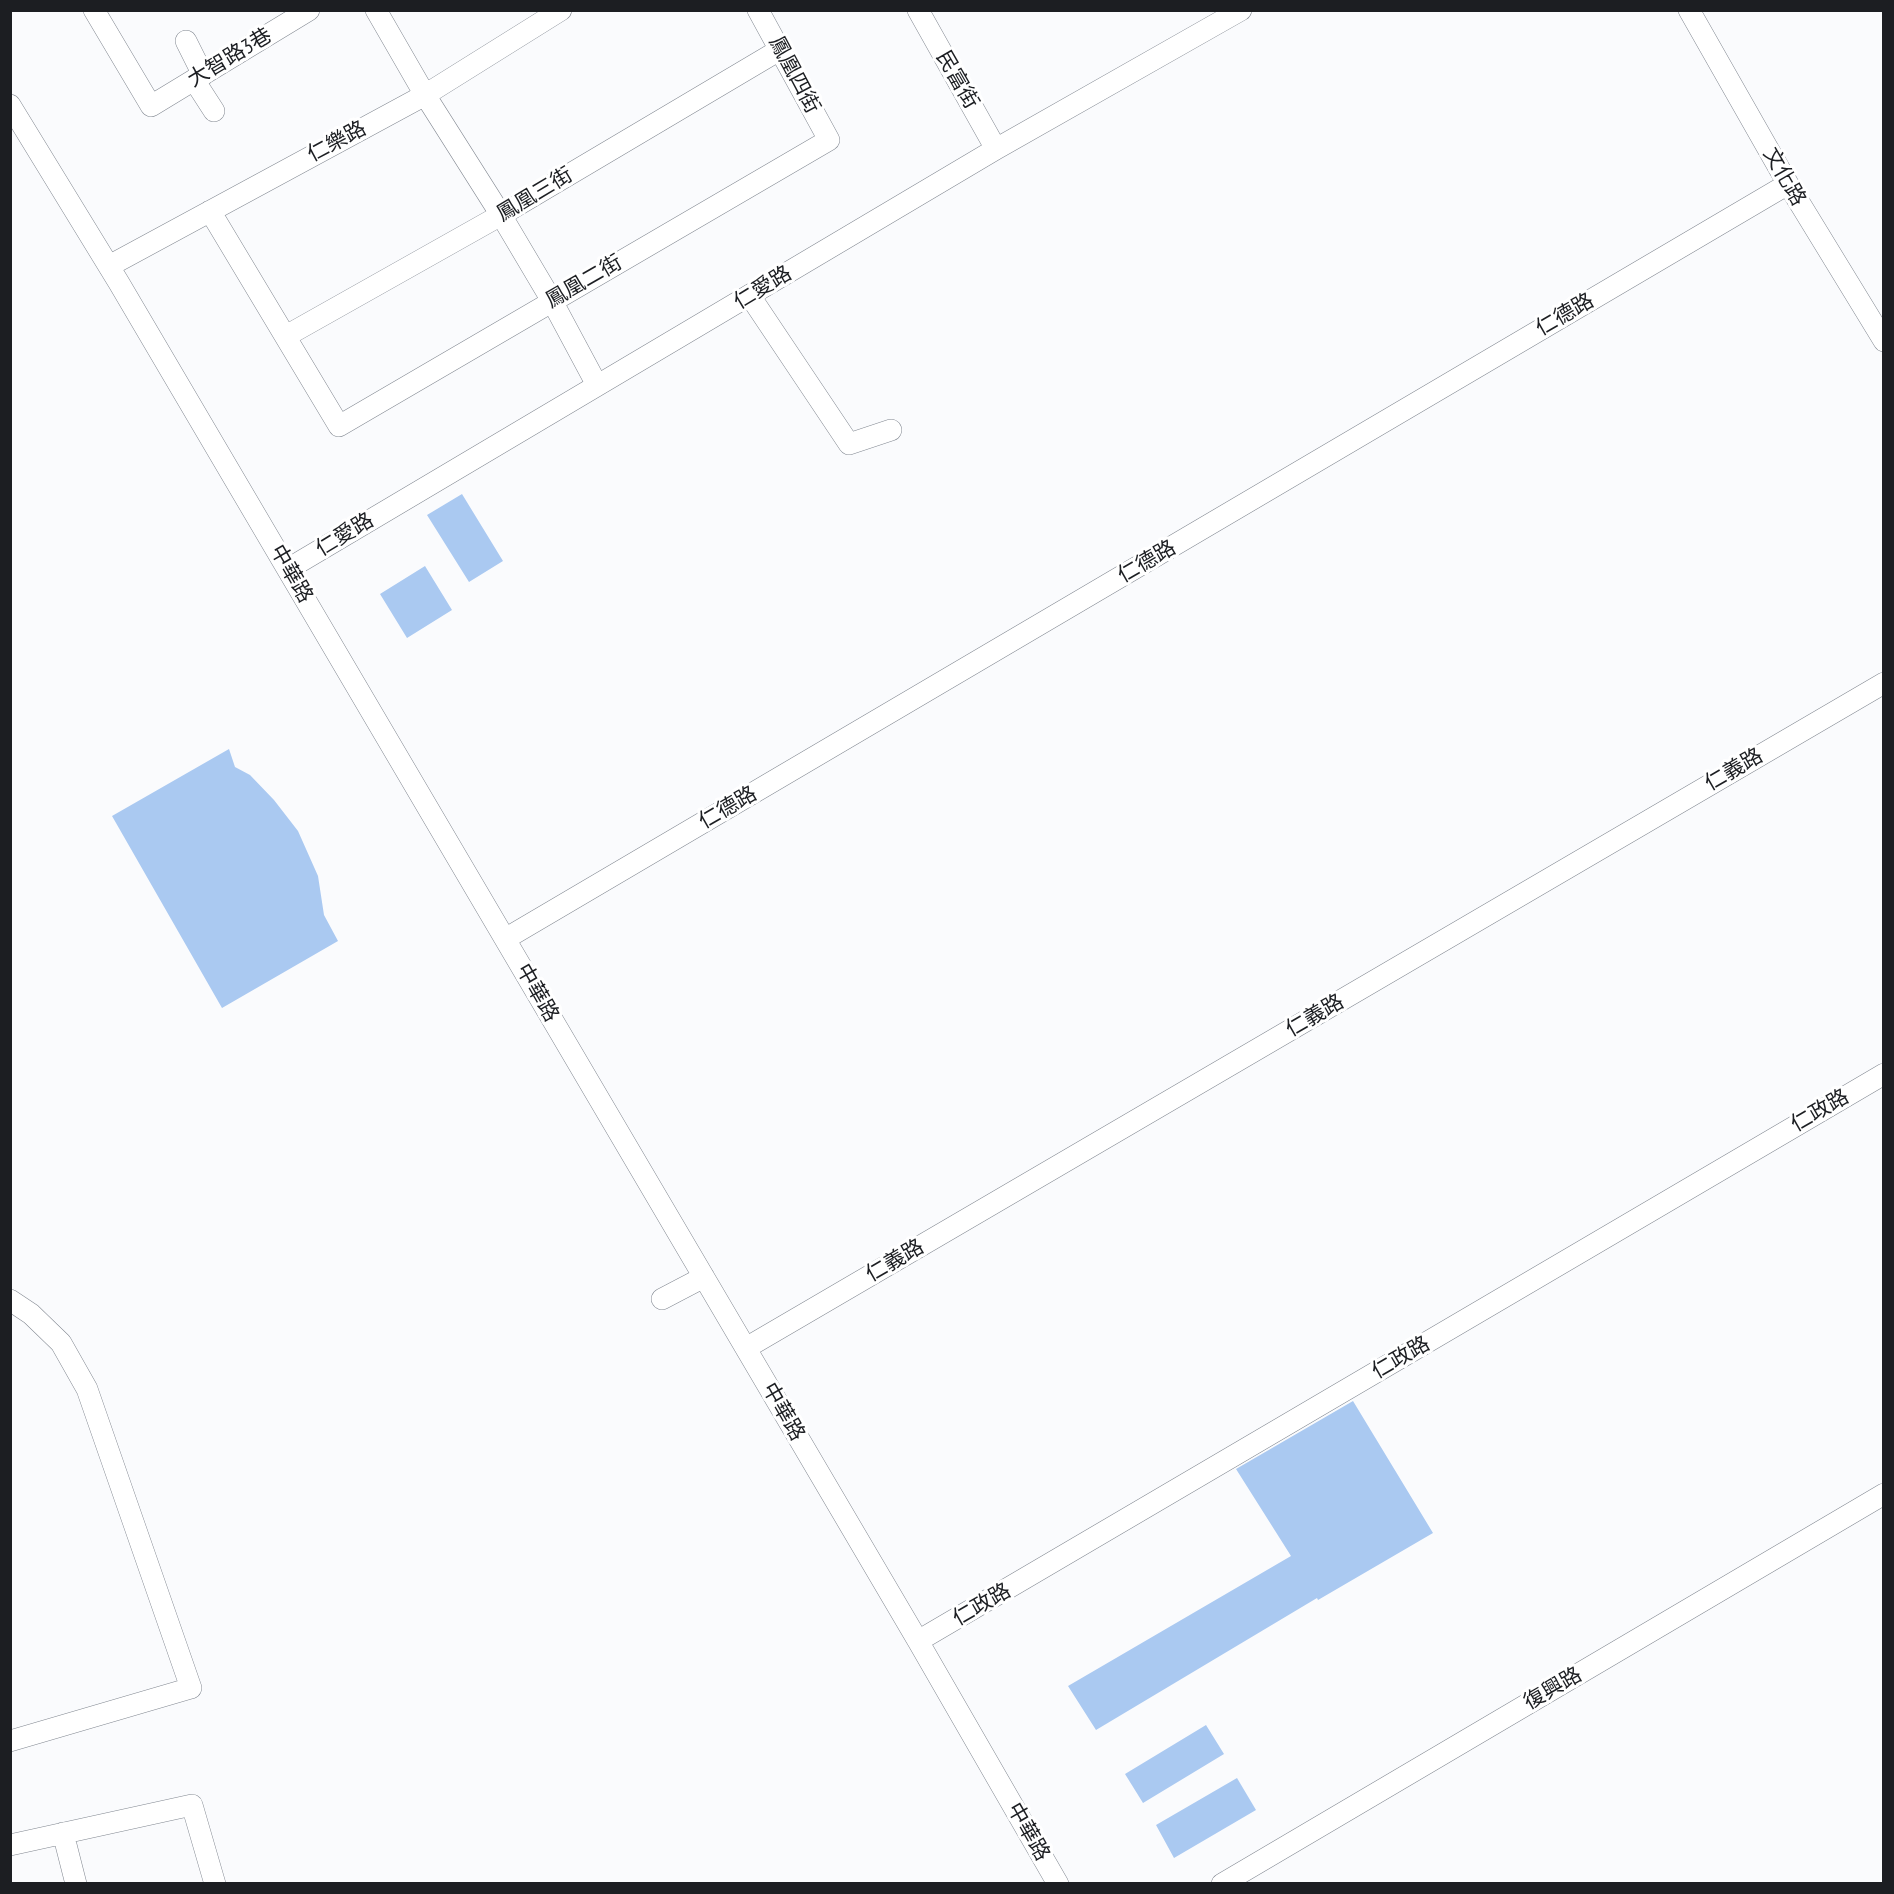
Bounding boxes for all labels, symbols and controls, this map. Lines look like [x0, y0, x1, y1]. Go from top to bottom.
street label: 大智路3巷 [183, 23, 277, 93]
street label: 鳳凰四街 [763, 32, 825, 118]
street label: 民富街 [930, 46, 984, 114]
street label: 仁樂路 [303, 116, 371, 168]
street label: 文化路 [1757, 143, 1811, 211]
street label: 鳳凰三街 [493, 163, 577, 227]
street label: 鳳凰二街 [541, 250, 627, 314]
street label: 仁愛路 [730, 261, 796, 315]
street label: 仁德路 [1531, 288, 1599, 342]
street label: 仁愛路 [312, 508, 378, 562]
street label: 仁德路 [1113, 535, 1181, 589]
street label: 中華路 [264, 540, 318, 608]
street label: 仁義路 [1700, 743, 1768, 797]
street label: 仁德路 [694, 781, 762, 835]
street label: 中華路 [510, 959, 564, 1027]
street label: 仁義路 [1281, 989, 1349, 1043]
street label: 仁政路 [1786, 1084, 1854, 1138]
street label: 仁義路 [861, 1234, 929, 1288]
street label: 仁政路 [1367, 1331, 1435, 1385]
street label: 中華路 [756, 1378, 810, 1446]
street label: 仁政路 [948, 1578, 1016, 1632]
street label: 復興路 [1519, 1662, 1587, 1716]
street label: 中華路 [1001, 1798, 1055, 1866]

